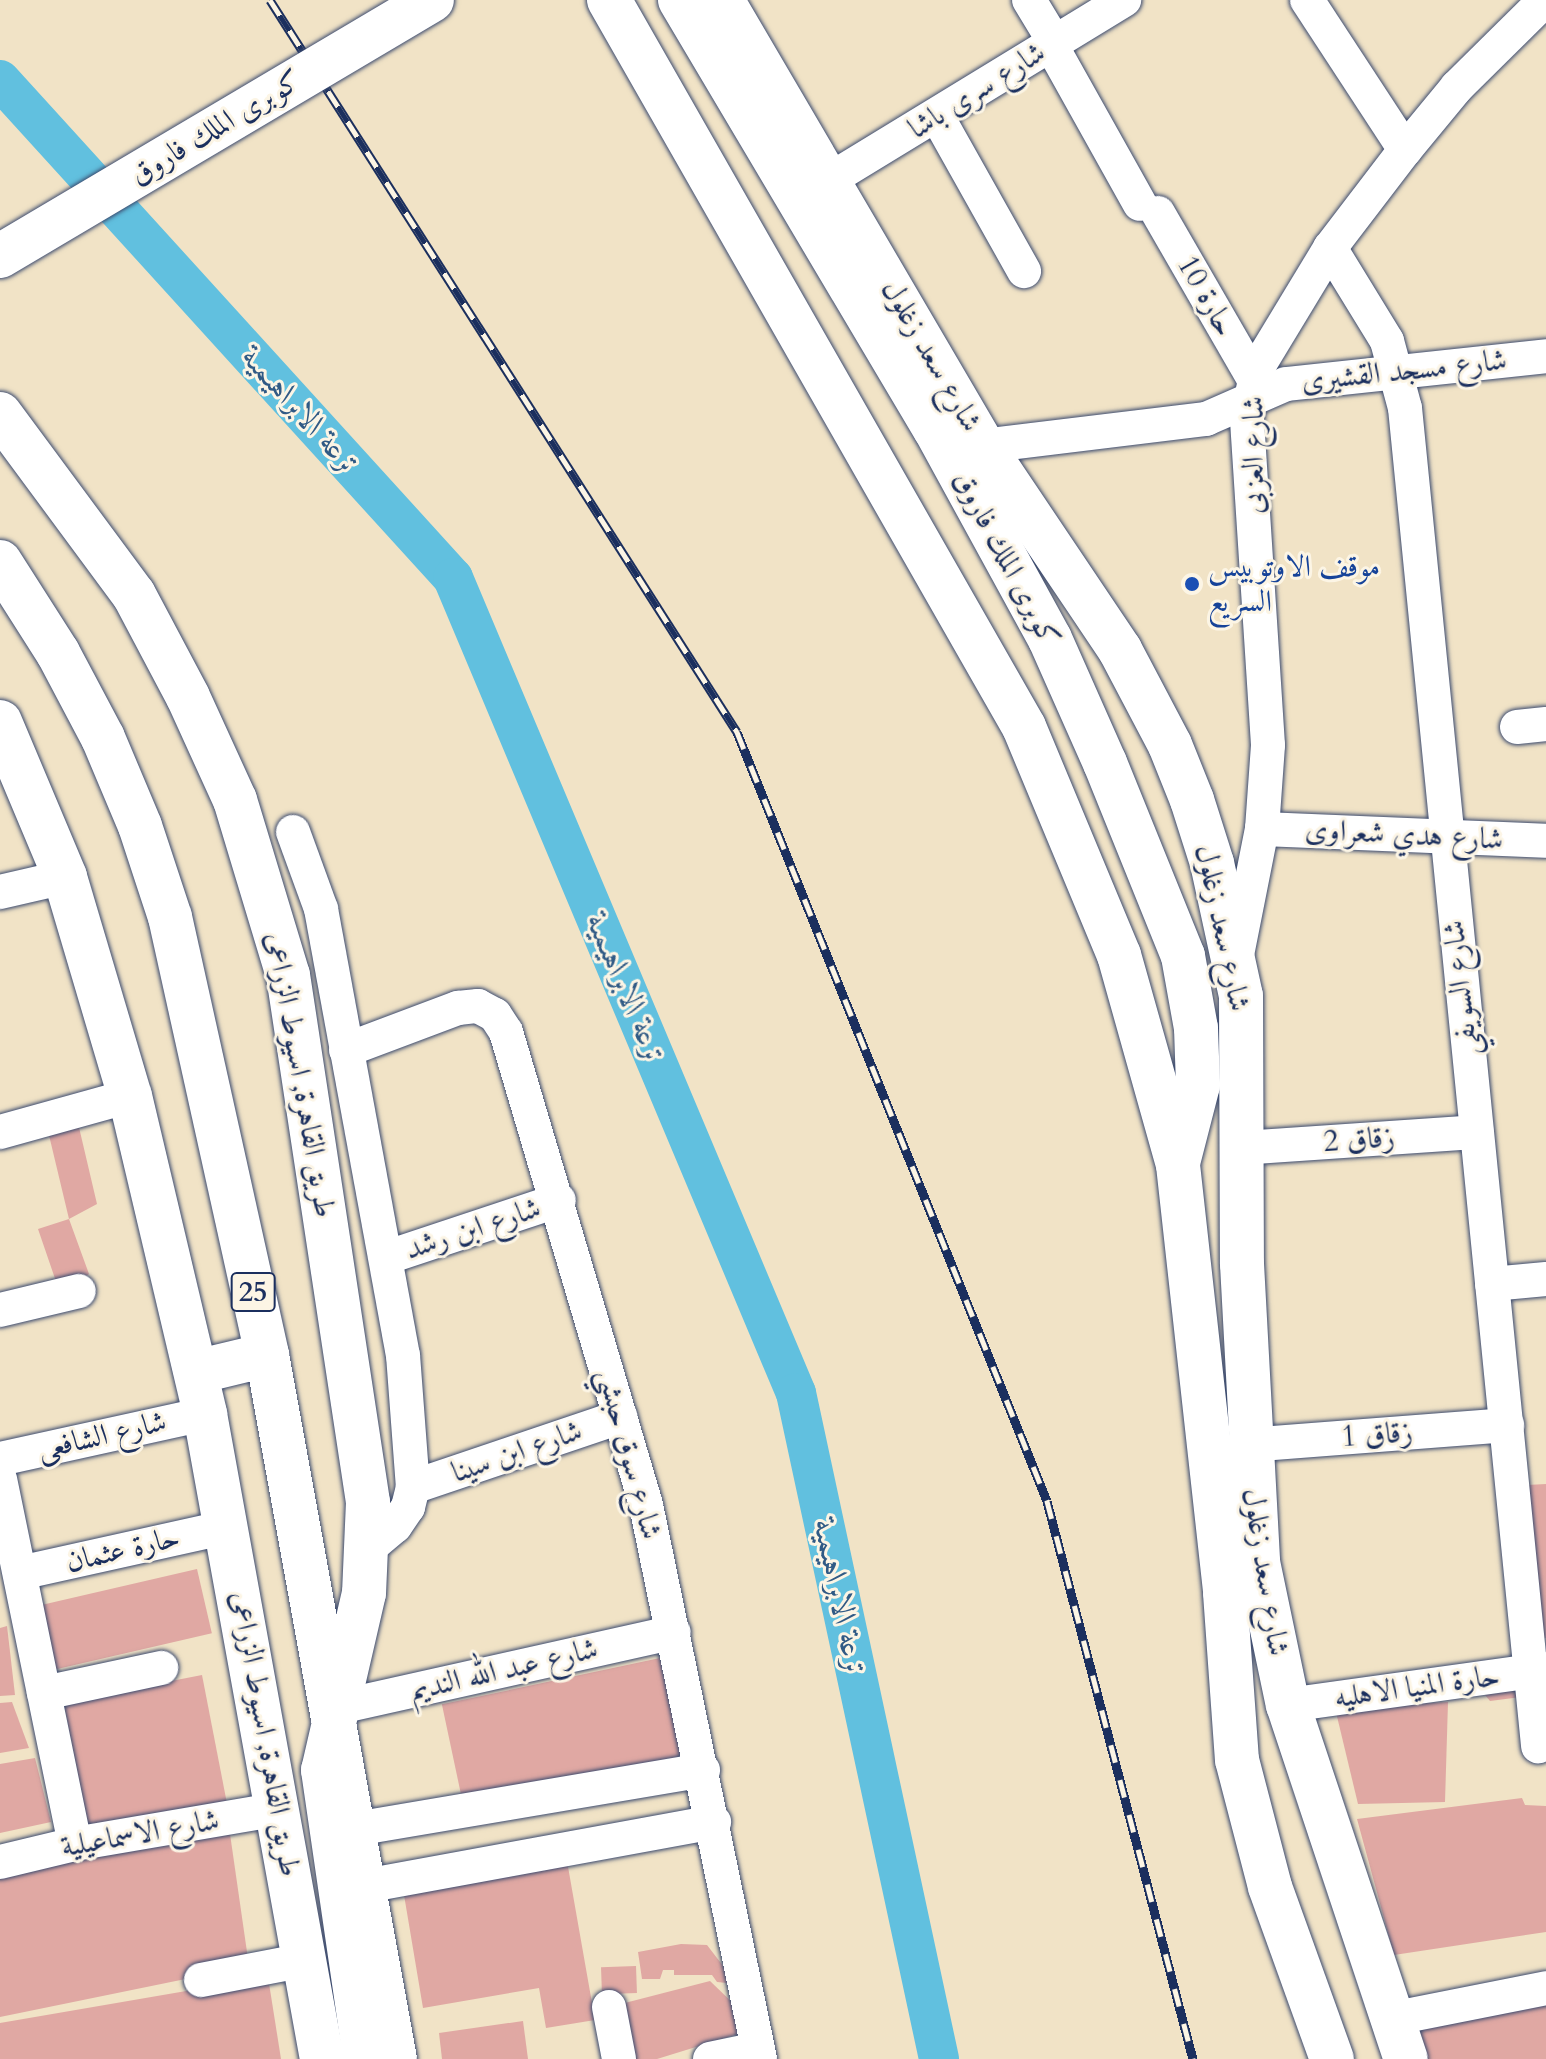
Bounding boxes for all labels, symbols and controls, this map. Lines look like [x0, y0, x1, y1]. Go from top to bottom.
street label: شارع سرى باشا [902, 35, 1052, 147]
street label: كوبرى الملك فاروق [124, 63, 308, 193]
street label: حارة 10 [1169, 249, 1243, 343]
street label: شارع سعد زغلول [873, 274, 989, 438]
water label: ترعة الابراهيمية [233, 339, 369, 483]
street label: شارع مسجد القشيرى [1299, 342, 1509, 400]
street label: شارع العزبى [1236, 396, 1272, 514]
street label: كوبرى الملك فاروق [945, 465, 1067, 653]
place label: موقف الاوتوبيس السريع [1208, 549, 1380, 620]
marker: موقف الاوتوبيس السريع [1183, 575, 1201, 593]
street label: شارع هدي شعراوى [1304, 812, 1504, 858]
street label: شارع سعد زغلول [1187, 841, 1257, 1015]
water label: ترعة الابراهيمية [577, 908, 675, 1070]
street label: شارع السويفي [1436, 919, 1486, 1057]
street label: طريق القاهرة, اسيوط الزراعى [257, 930, 343, 1220]
street label: زقاق 2 [1322, 1120, 1396, 1160]
street label: شارع ابن رشد [401, 1190, 545, 1268]
road number: 25 [229, 1268, 277, 1316]
street label: شارع سوق حبشي [589, 1365, 669, 1543]
street label: شارع الشافعى [34, 1404, 170, 1468]
street label: شارع ابن سينا [447, 1413, 587, 1491]
street label: زقاق 1 [1340, 1415, 1414, 1455]
street label: شارع سعد زغلول [1234, 1486, 1296, 1658]
water label: ترعة الابراهيمية [805, 1516, 875, 1680]
street label: حارة عثمان [63, 1519, 183, 1581]
street label: طريق القاهرة, اسيوط الزراعى [222, 1589, 308, 1879]
street label: شارع عبد الله النديم [407, 1631, 601, 1709]
street label: حارة المنيا الاهليه [1332, 1658, 1502, 1716]
street label: شارع الاسماعيلية [58, 1802, 222, 1866]

